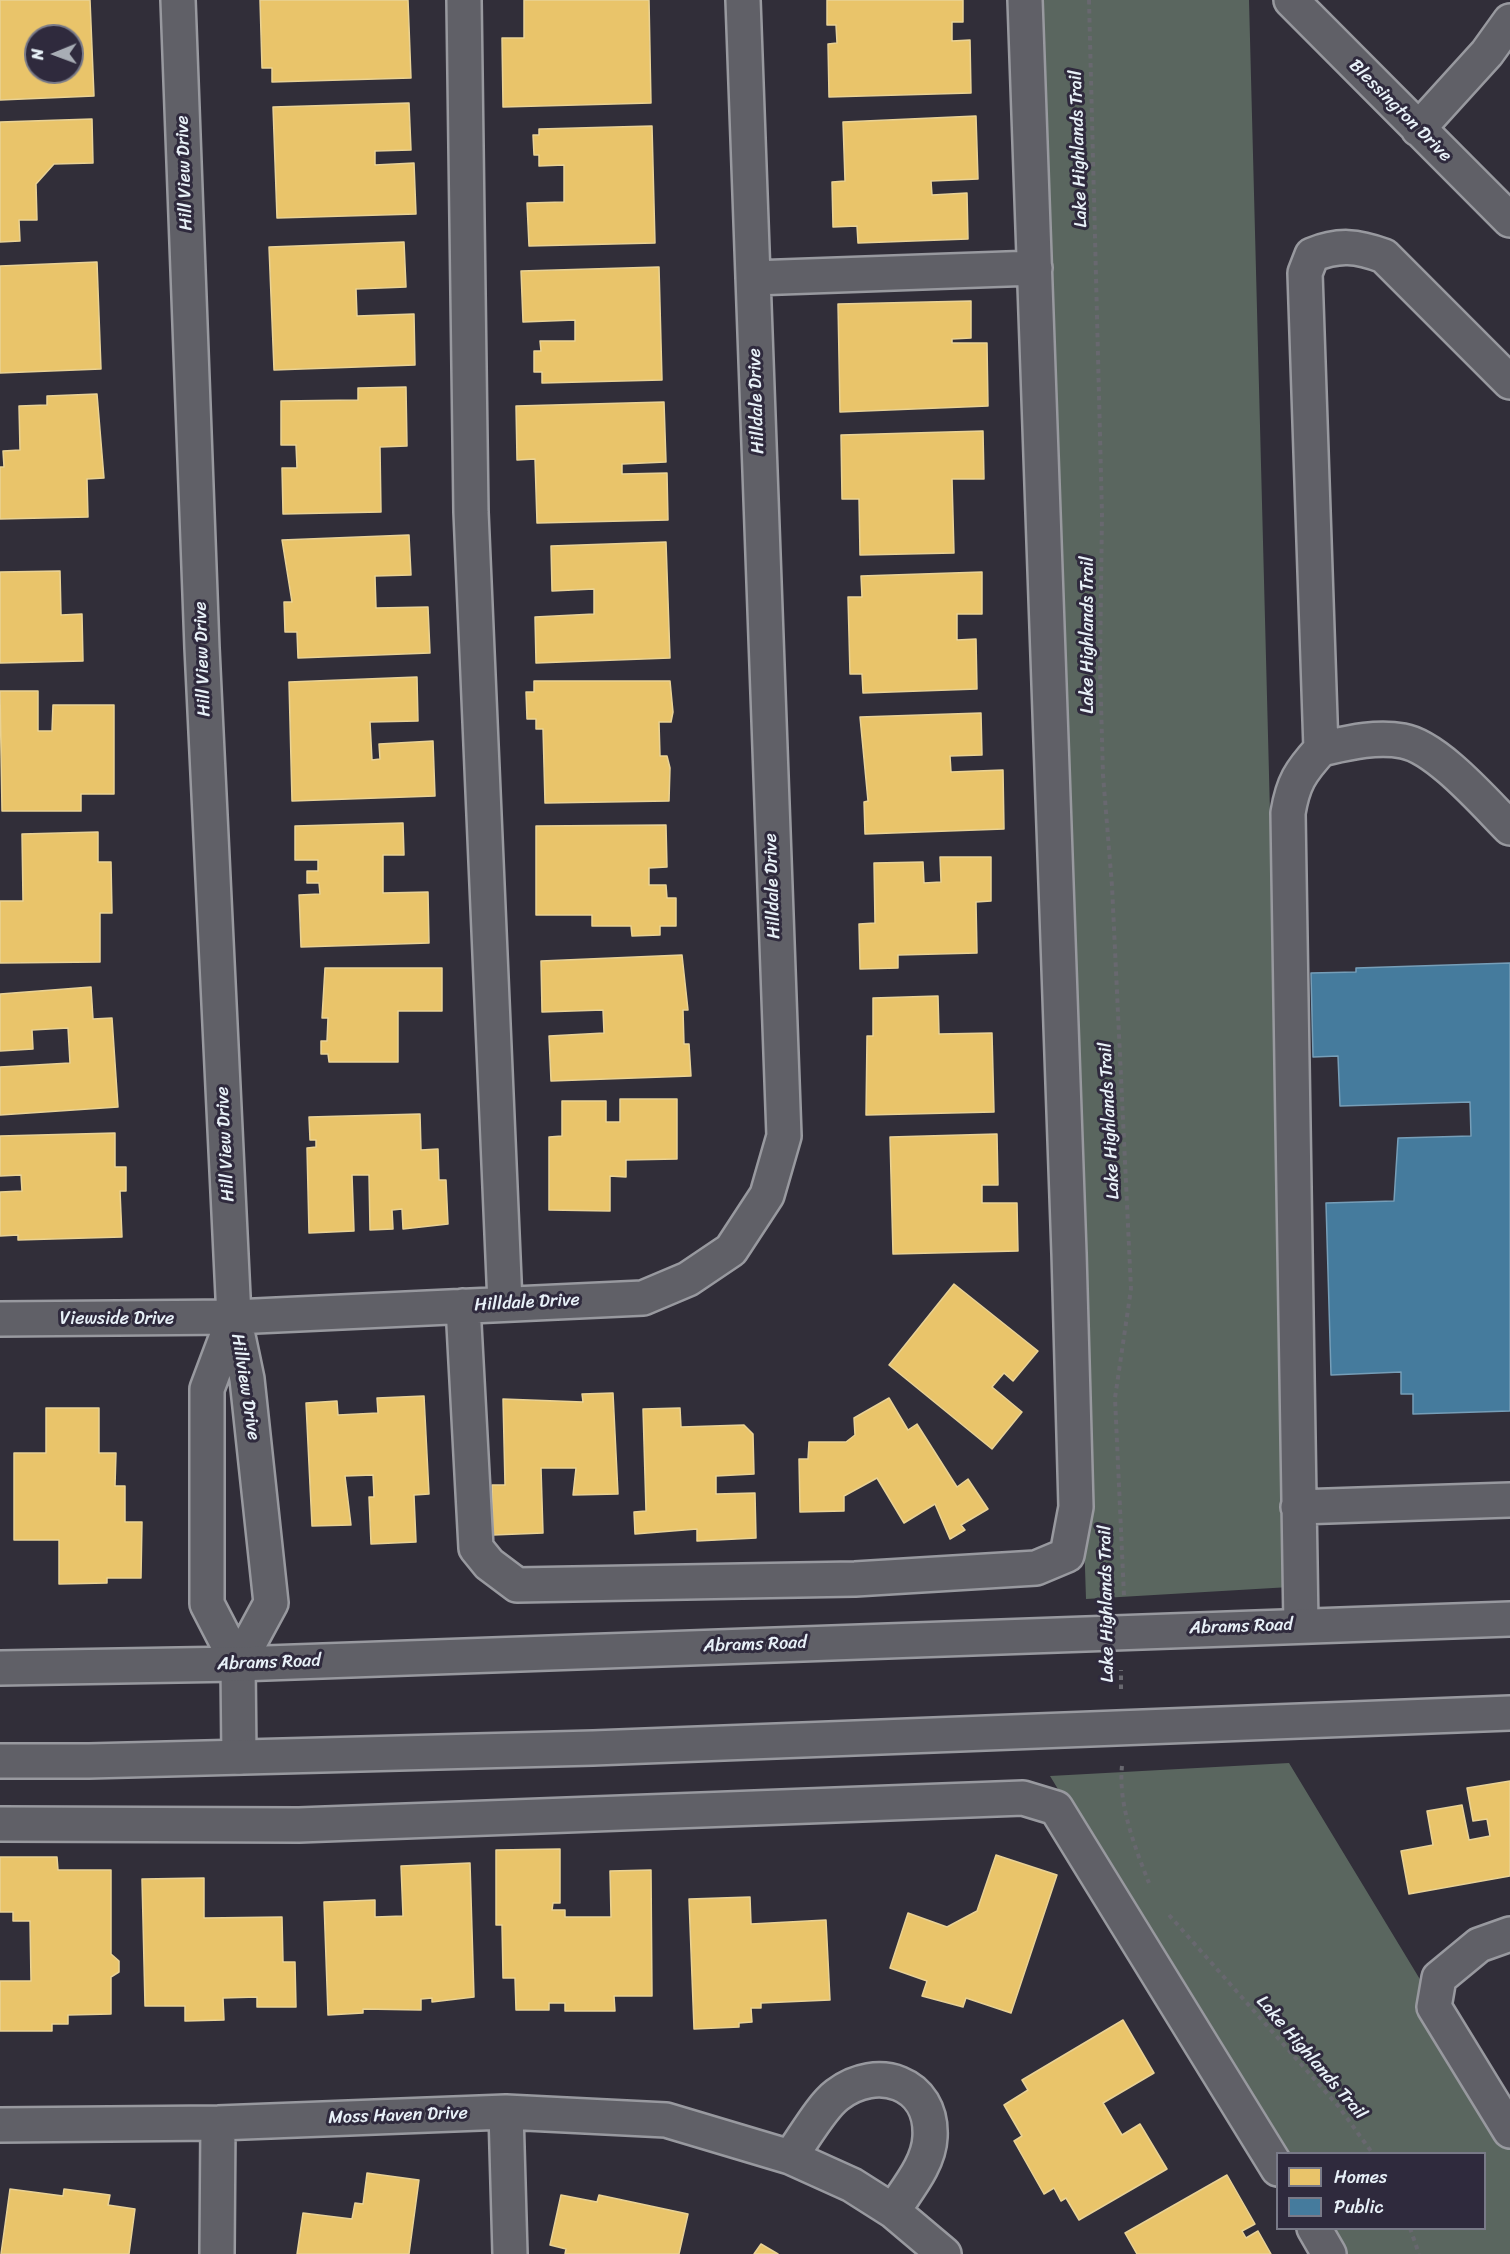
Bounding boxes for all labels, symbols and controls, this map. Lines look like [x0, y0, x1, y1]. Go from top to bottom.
north arrow [24, 24, 84, 84]
text: N [23, 48, 52, 60]
street label: Blessington Drive [1344, 55, 1456, 167]
street label: Lake Highlands Trail [1065, 70, 1093, 228]
street label: Hill View Drive [172, 115, 198, 231]
street label: Hilldale Drive [744, 348, 770, 454]
street label: Lake Highlands Trail [1077, 556, 1099, 714]
street label: Hill View Drive [190, 601, 216, 717]
street label: Hilldale Drive [760, 833, 786, 939]
street label: Lake Highlands Trail [1095, 1042, 1125, 1200]
street label: Hill View Drive [212, 1086, 240, 1202]
street label: Hilldale Drive [474, 1289, 580, 1317]
street label: Viewside Drive [60, 1308, 174, 1330]
street label: Hillview Drive [226, 1332, 264, 1442]
street label: Lake Highlands Trail [1095, 1525, 1119, 1683]
street label: Abrams Road [1189, 1614, 1293, 1640]
street label: Abrams Road [703, 1632, 807, 1658]
street label: Abrams Road [217, 1650, 321, 1676]
street label: Lake Highlands Trail [1251, 1992, 1371, 2124]
street label: Moss Haven Drive [328, 2103, 468, 2129]
legend [1276, 2152, 1486, 2230]
text: Homes [1334, 2161, 1387, 2193]
text: Public [1334, 2191, 1384, 2223]

